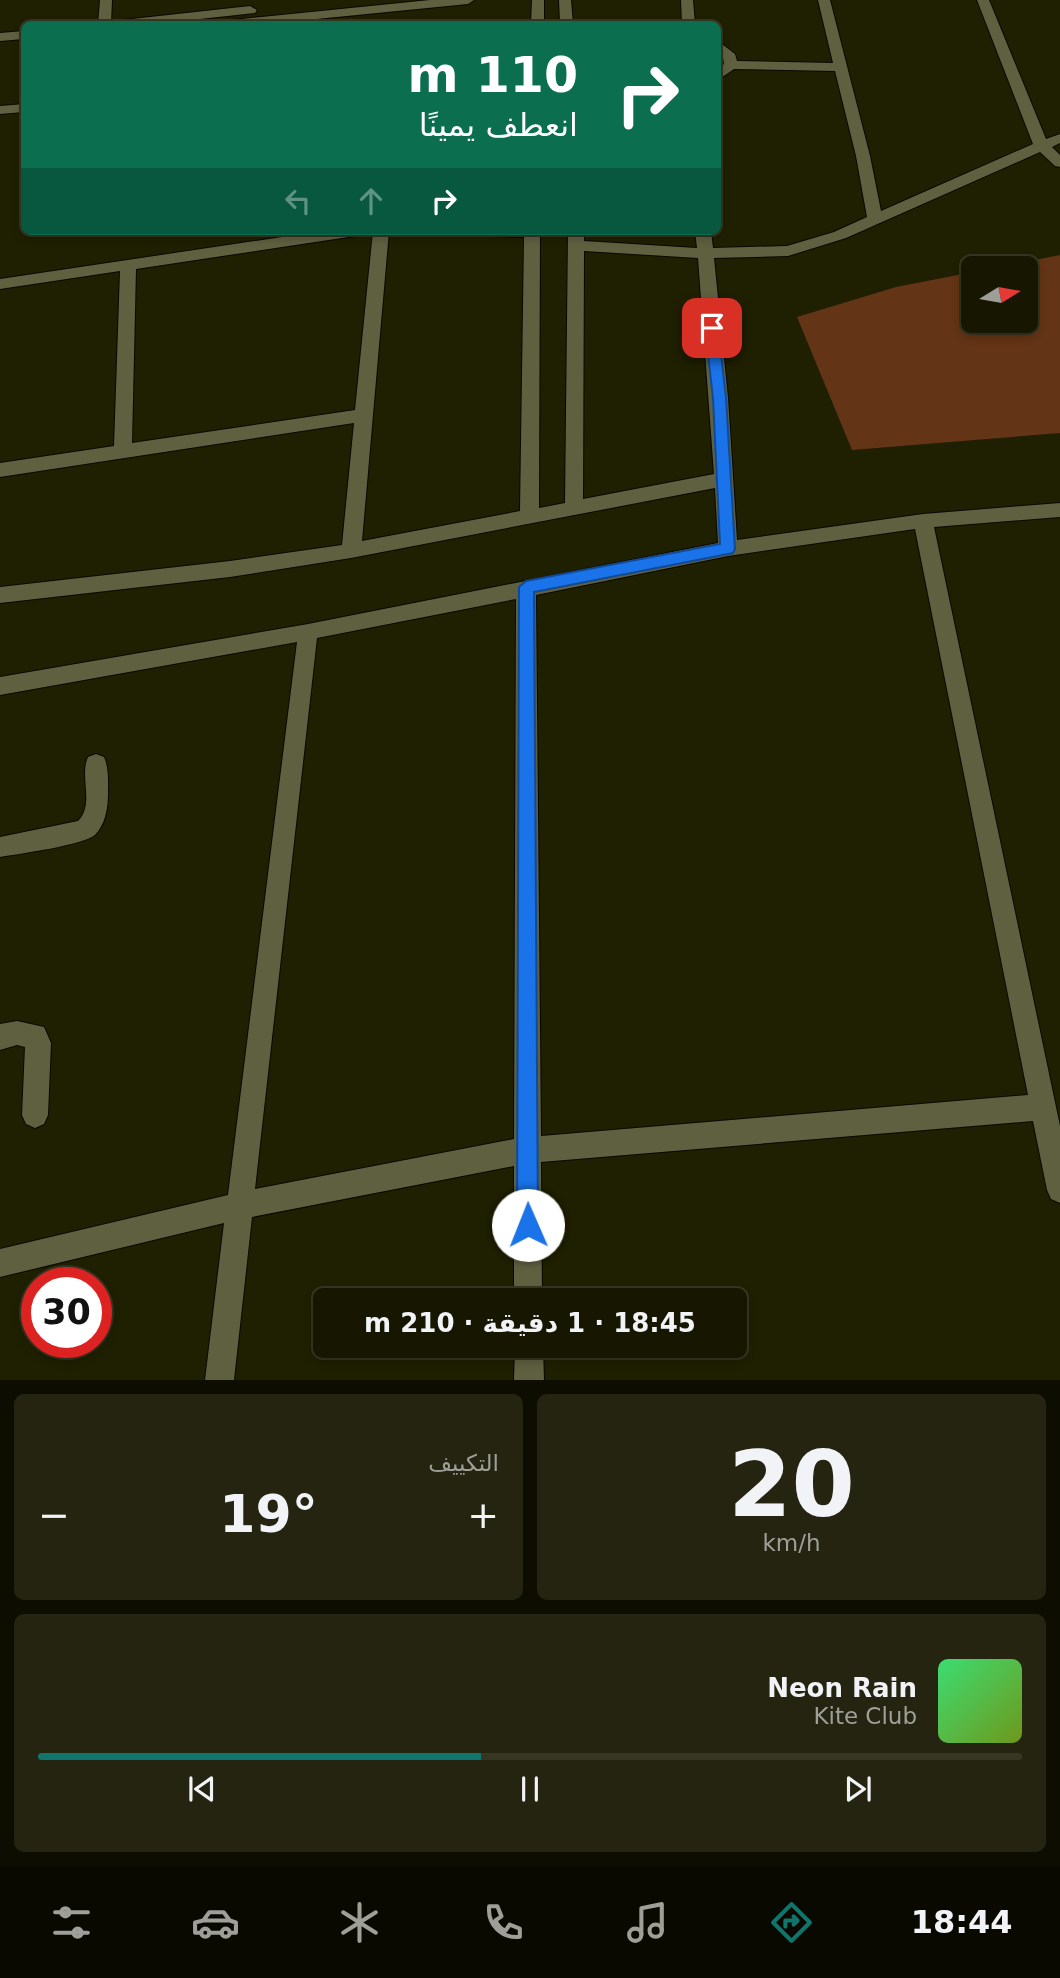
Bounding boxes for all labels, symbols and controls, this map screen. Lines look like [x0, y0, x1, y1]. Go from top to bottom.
text: 110 m [408, 47, 578, 104]
icon: right [602, 49, 693, 140]
text: انعطف يمينًا [419, 106, 578, 144]
icon: left [279, 182, 317, 220]
icon: ahead [352, 182, 390, 220]
icon: right [425, 182, 463, 220]
north arrow [961, 256, 1038, 332]
map controls [961, 256, 1038, 333]
pin [682, 298, 742, 358]
icon: arrive [693, 309, 731, 347]
position arrow [491, 1188, 565, 1262]
speed limit sign: 30 [21, 1267, 112, 1358]
text: 18:45 · 1 دقيقة · 210 m [364, 1308, 696, 1338]
text: 20 [728, 1432, 855, 1537]
text: التكييف [428, 1450, 499, 1476]
text: 19° [219, 1484, 318, 1544]
text: − [38, 1493, 70, 1537]
text: + [467, 1493, 499, 1537]
text: km/h [762, 1530, 821, 1556]
text: Neon Rain [767, 1673, 917, 1703]
text: Kite Club [813, 1703, 917, 1729]
icon: previous [183, 1770, 221, 1808]
icon: pause [511, 1770, 549, 1808]
icon: next [839, 1770, 877, 1808]
icon: filters [47, 1898, 96, 1947]
icon: car [191, 1898, 240, 1947]
icon: climate [335, 1898, 384, 1947]
icon: phone [479, 1898, 528, 1947]
icon: music [623, 1898, 672, 1947]
icon: directions [767, 1898, 816, 1947]
text: 18:44 [911, 1903, 1013, 1941]

